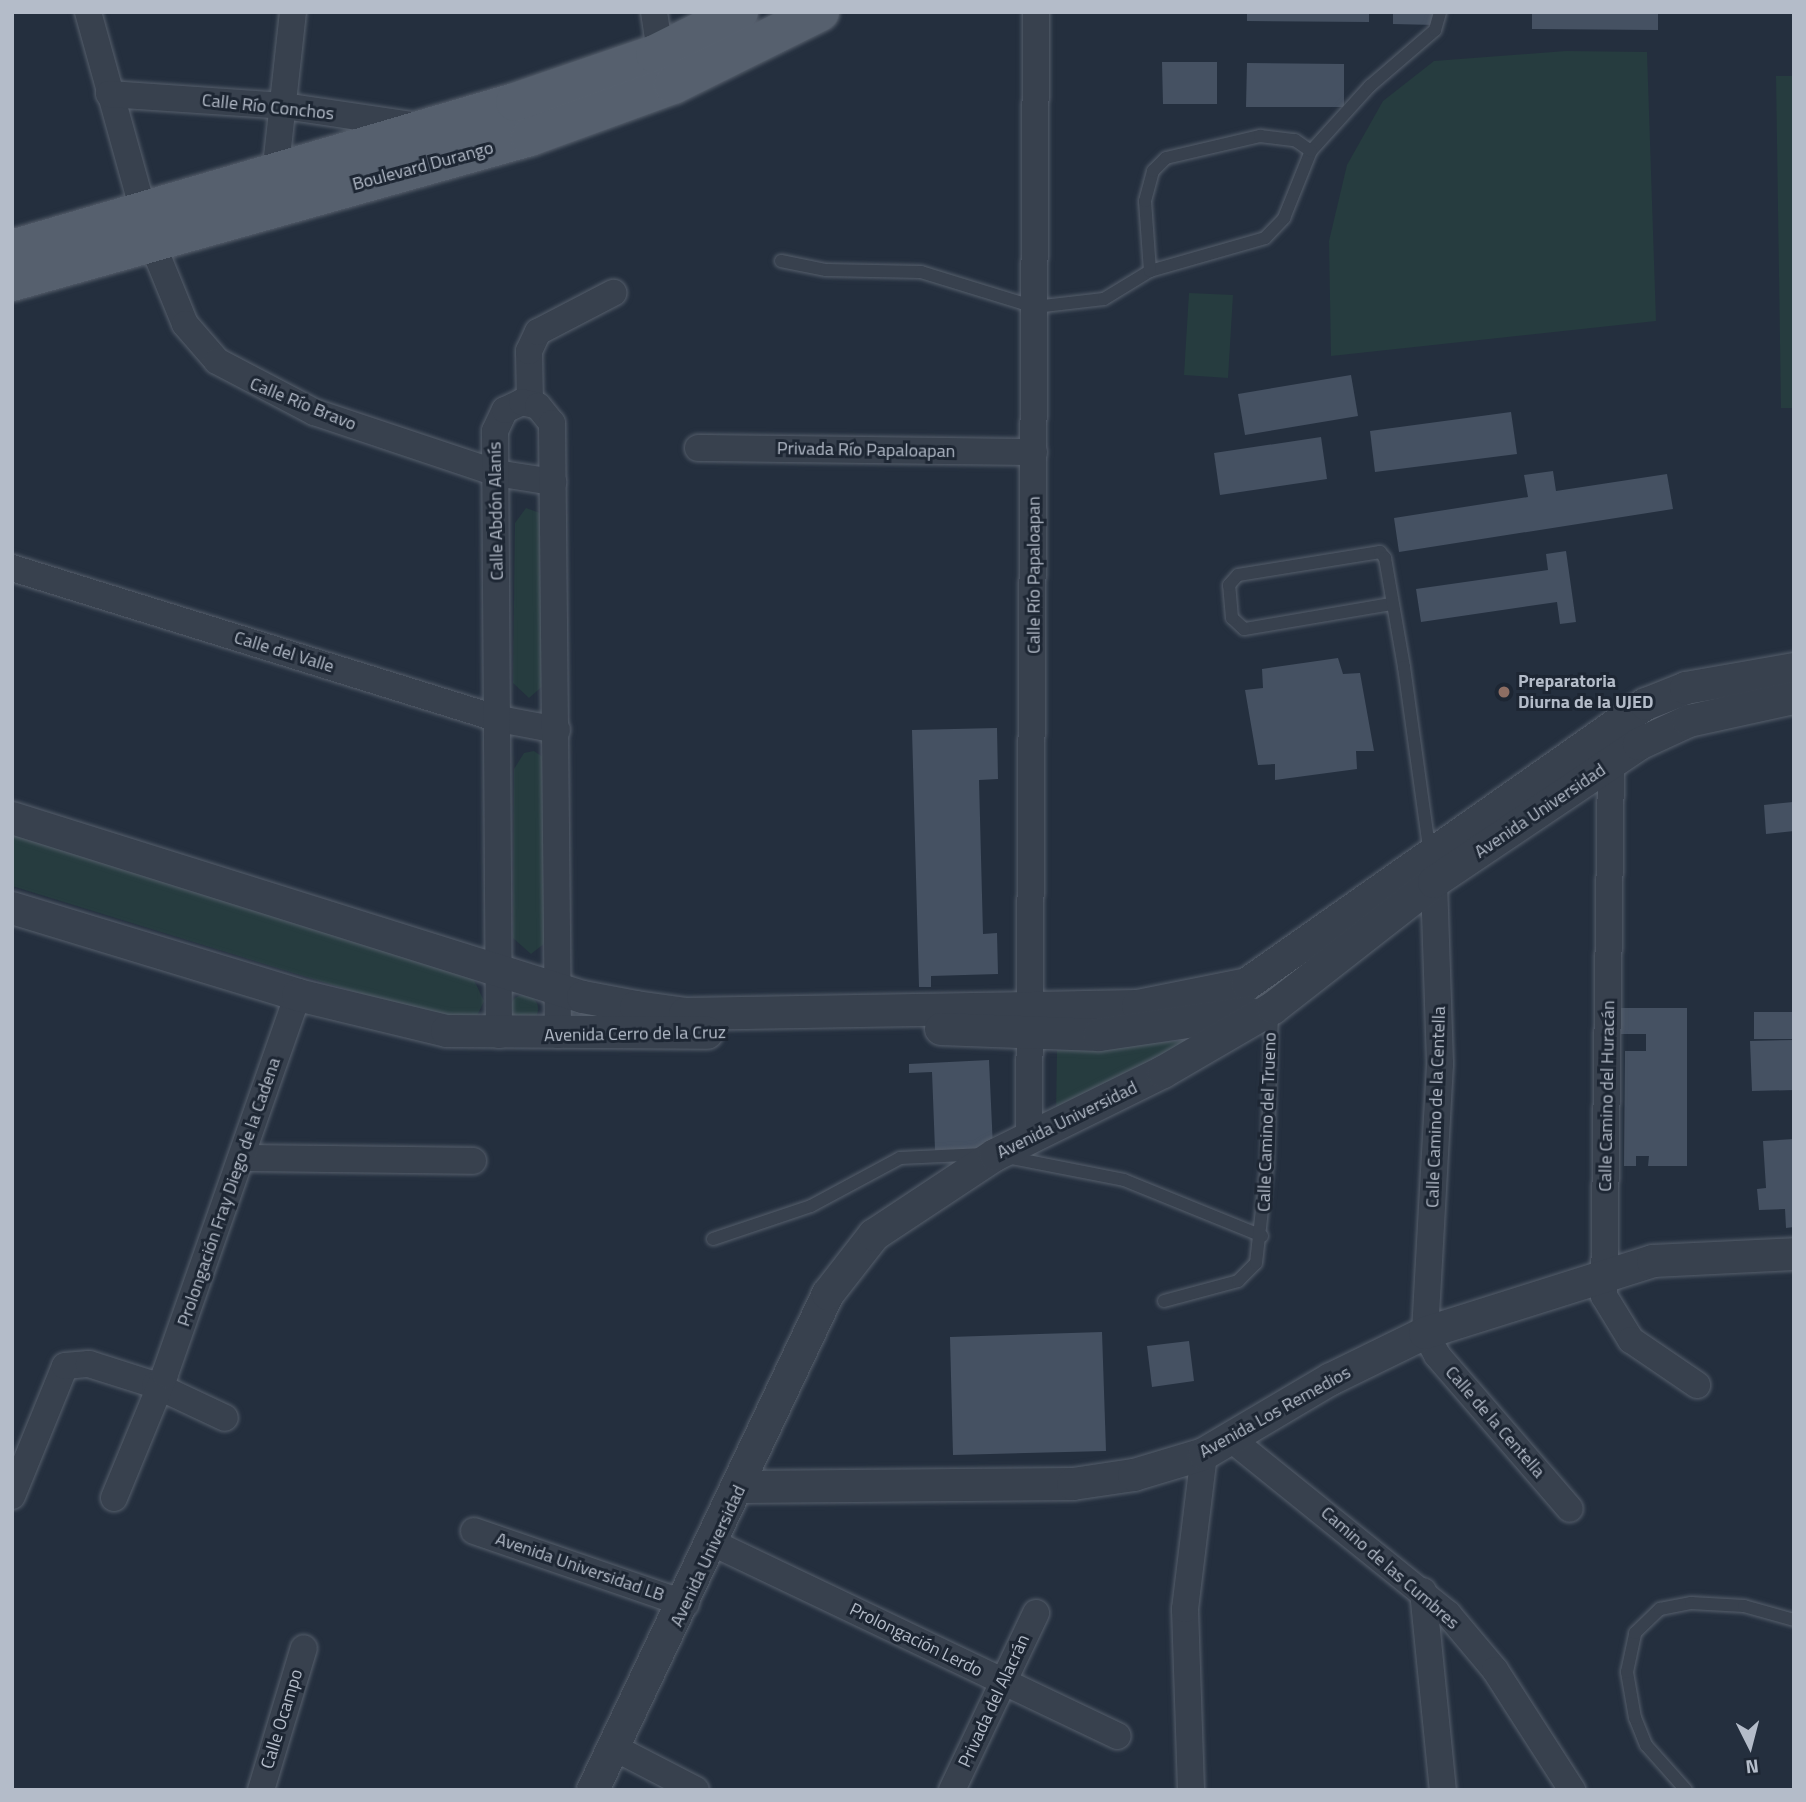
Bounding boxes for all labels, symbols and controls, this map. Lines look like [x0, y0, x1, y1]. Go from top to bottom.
street label: Calle Río Conchos [201, 89, 335, 125]
street label: Boulevard Durango [350, 137, 496, 195]
street label: Calle Río Bravo [247, 373, 359, 435]
street label: Privada Río Papaloapan [777, 438, 955, 462]
street label: Calle Abdón Alanís [484, 441, 508, 581]
street label: Calle Río Papaloapan [1023, 496, 1045, 654]
street label: Calle del Valle [231, 627, 337, 677]
place label: Preparatoria Diurna de la UJED [1518, 671, 1653, 714]
marker: Preparatoria Diurna de la UJED [1496, 684, 1512, 700]
street label: Avenida Universidad [1470, 759, 1610, 863]
street label: Calle Camino del Huracán [1595, 1000, 1619, 1192]
street label: Calle Camino de la Centella [1422, 1006, 1450, 1208]
street label: Avenida Cerro de la Cruz [544, 1022, 726, 1046]
street label: Calle Camino del Trueno [1253, 1032, 1281, 1212]
street label: Prolongación Fray Diego de la Cadena [173, 1055, 285, 1329]
street label: Avenida Universidad [993, 1077, 1141, 1163]
street label: Avenida Los Remedios [1195, 1361, 1355, 1463]
street label: Calle de la Centella [1441, 1362, 1549, 1482]
street label: Avenida Universidad [666, 1482, 750, 1630]
street label: Camino de las Cumbres [1316, 1502, 1464, 1634]
street label: Avenida Universidad LB [493, 1528, 667, 1606]
street label: Prolongación Lerdo [846, 1598, 986, 1682]
street label: Privada del Alacrán [954, 1631, 1034, 1771]
street label: Calle Ocampo [257, 1667, 307, 1771]
north arrow [1715, 1711, 1785, 1781]
text: N [1744, 1752, 1760, 1782]

